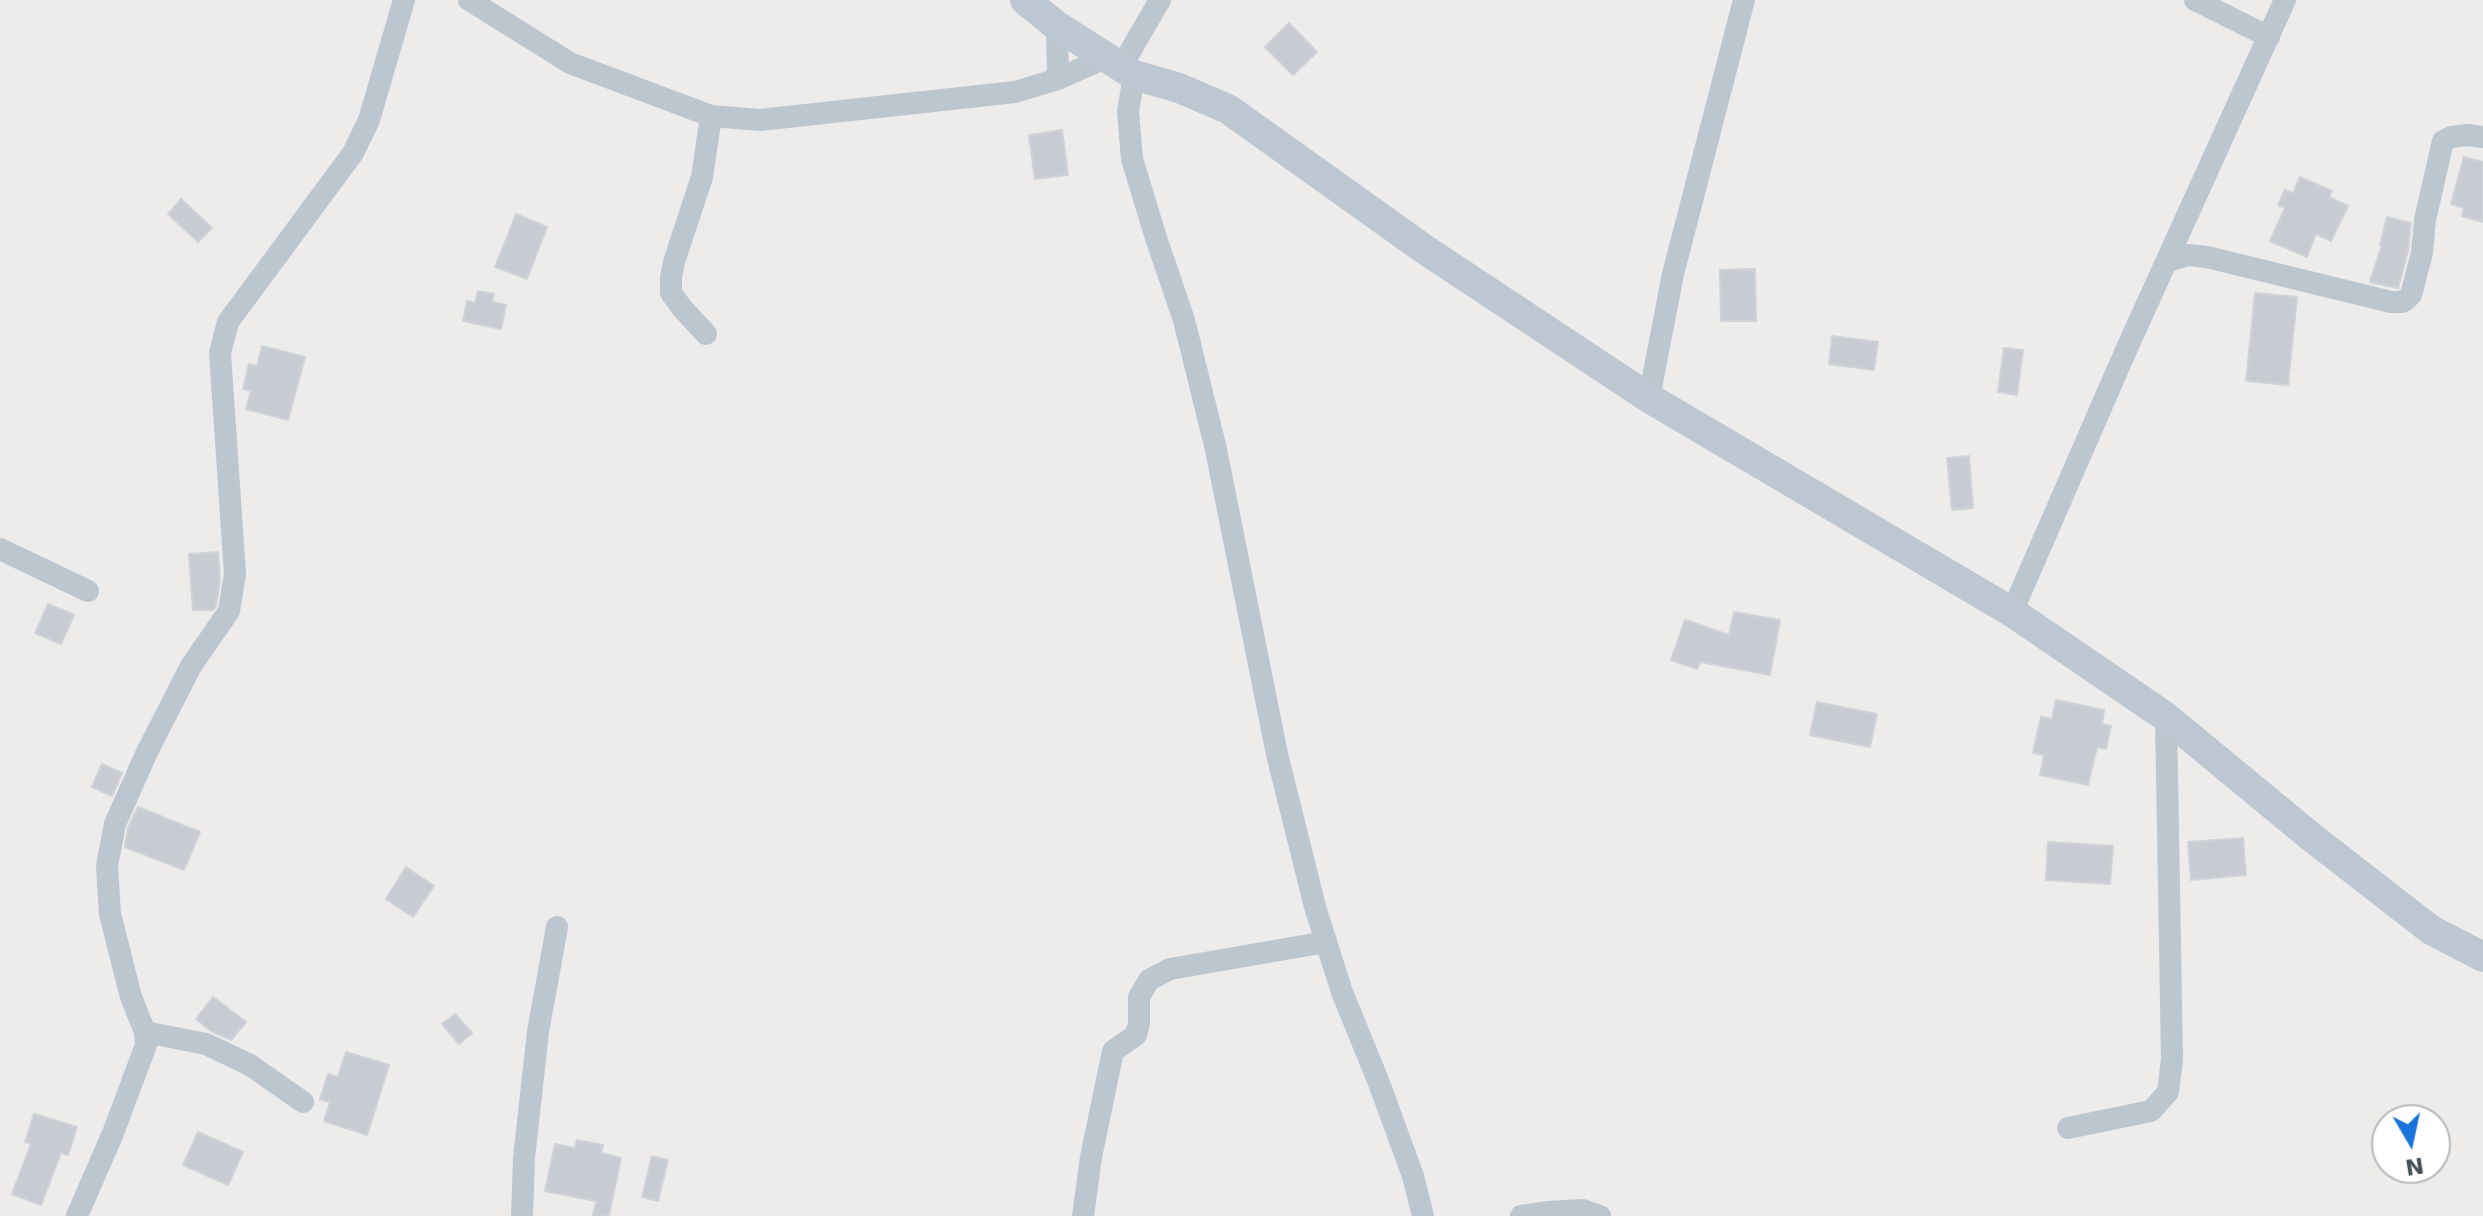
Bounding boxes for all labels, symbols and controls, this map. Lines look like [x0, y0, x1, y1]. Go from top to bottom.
north arrow [2371, 1104, 2451, 1184]
text: N [2403, 1152, 2426, 1180]

